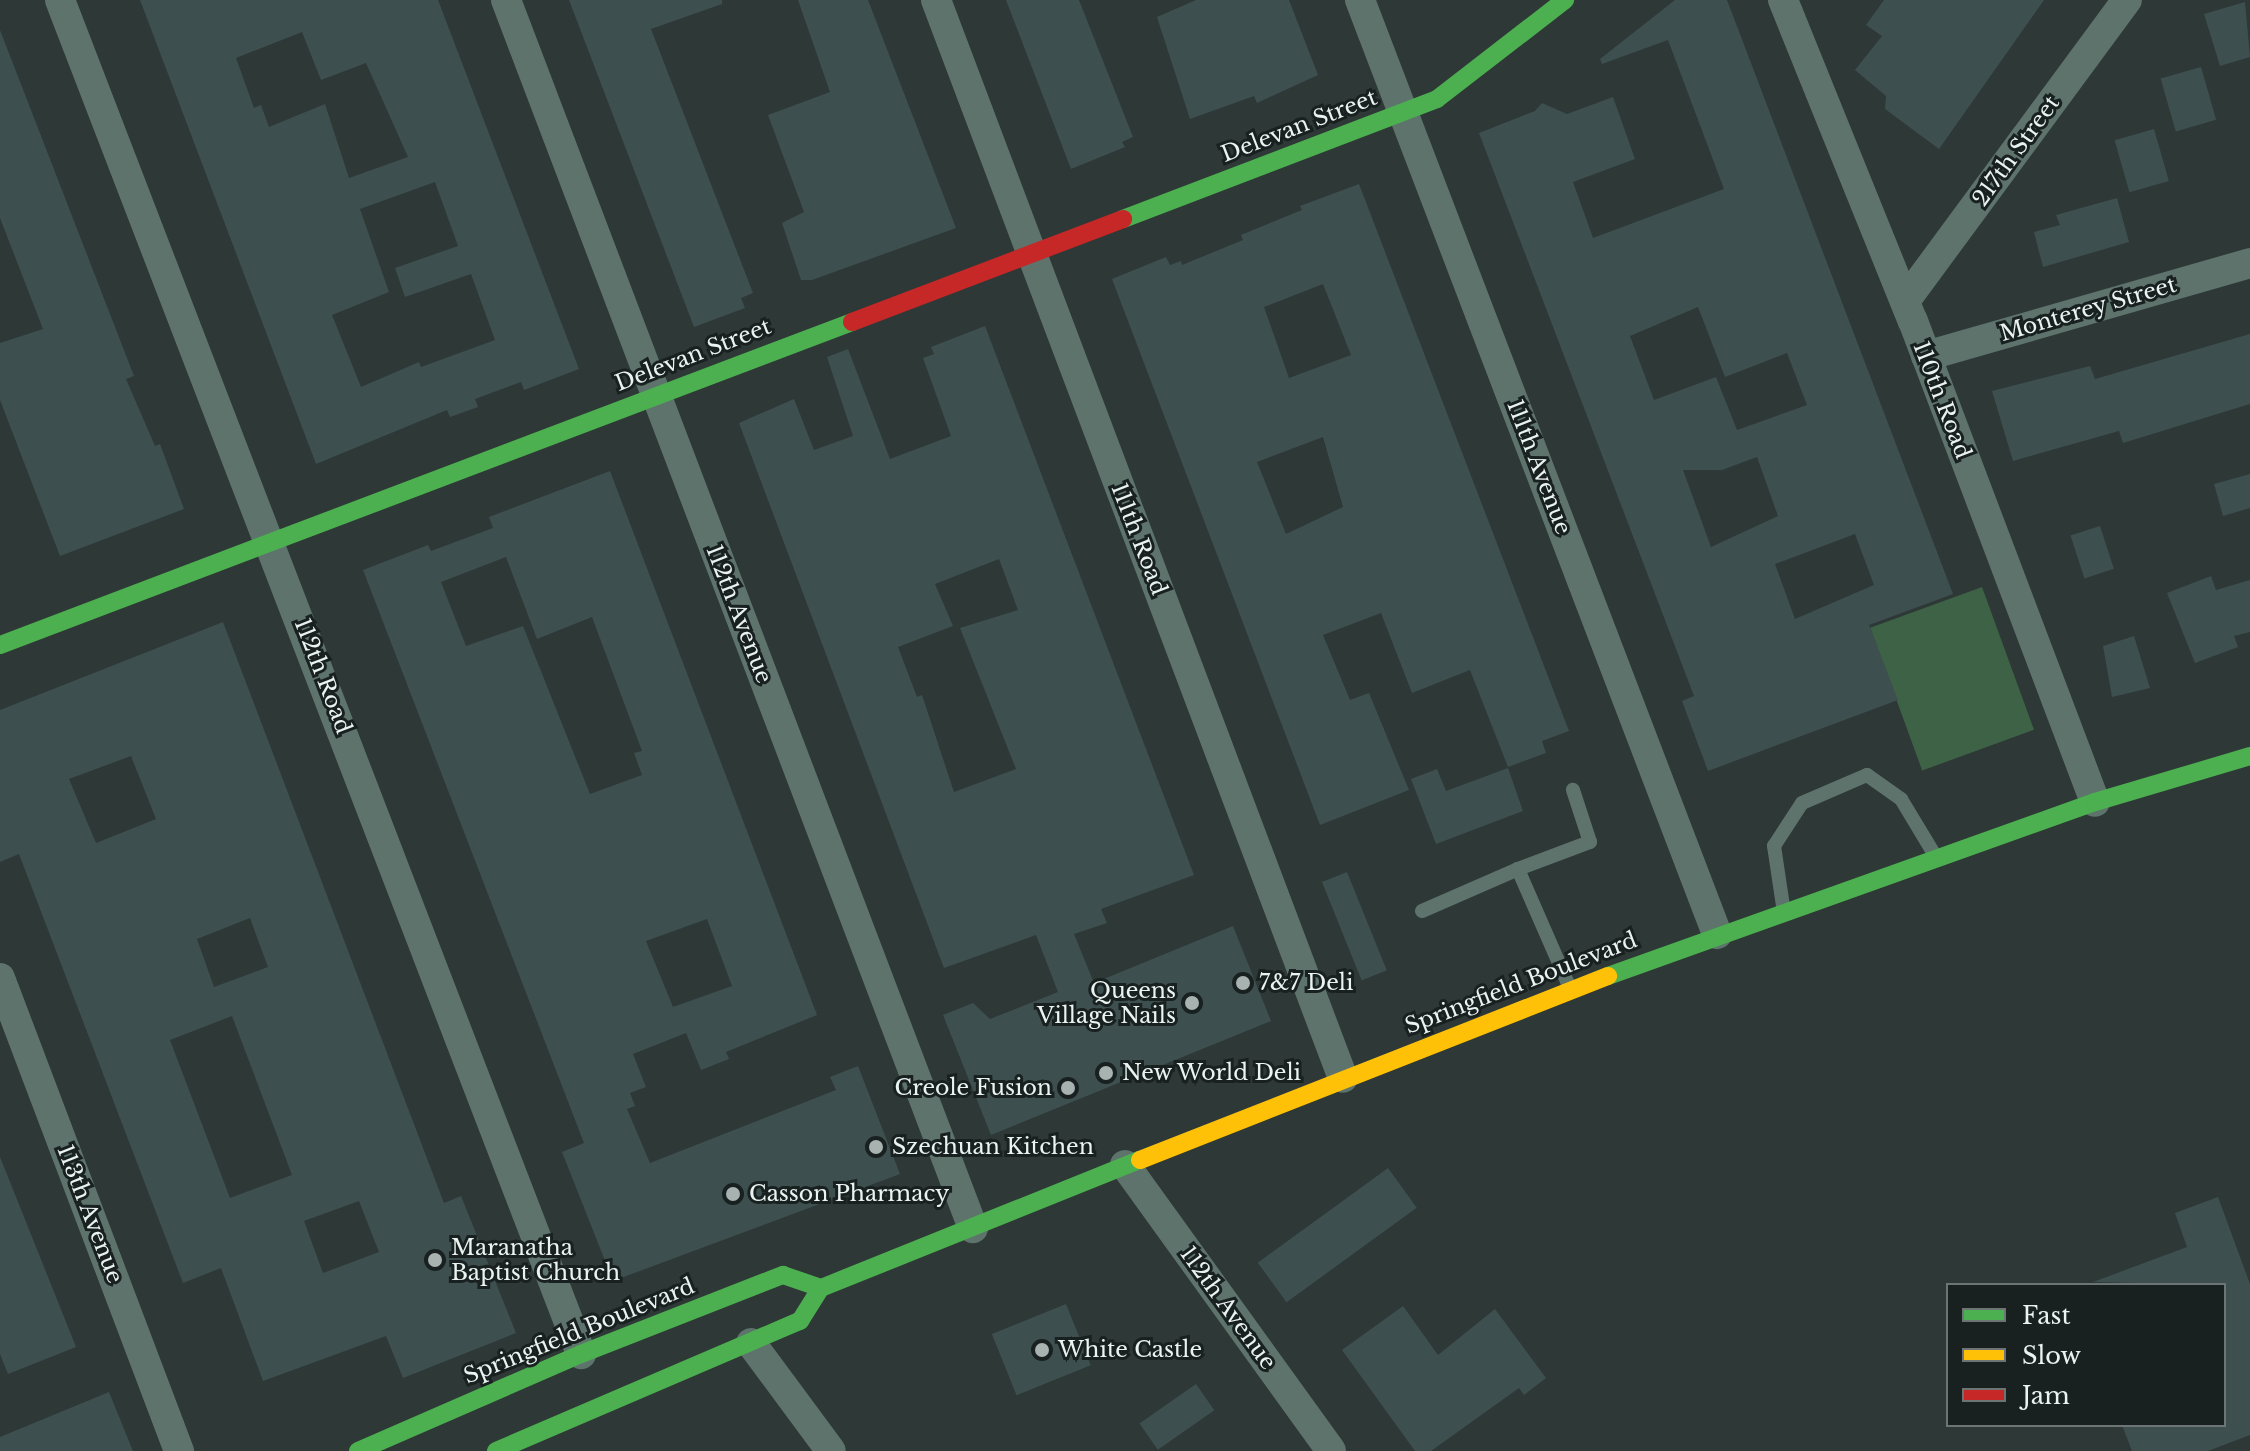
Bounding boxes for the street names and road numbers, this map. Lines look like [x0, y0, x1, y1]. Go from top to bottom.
street label: Delevan Street [1217, 84, 1381, 168]
street label: 217th Street [1967, 91, 2065, 211]
street label: Monterey Street [1996, 271, 2180, 347]
street label: Delevan Street [611, 313, 775, 397]
street label: 110th Road [1908, 338, 1976, 462]
street label: 111th Avenue [1501, 396, 1577, 538]
street label: 111th Road [1106, 479, 1172, 599]
street label: 112th Avenue [700, 541, 778, 687]
street label: 112th Road [289, 615, 357, 737]
street label: Springfield Boulevard [1401, 926, 1641, 1040]
street label: 113th Avenue [51, 1141, 129, 1287]
street label: 112th Avenue [1174, 1241, 1282, 1375]
street label: Springfield Boulevard [460, 1273, 698, 1389]

